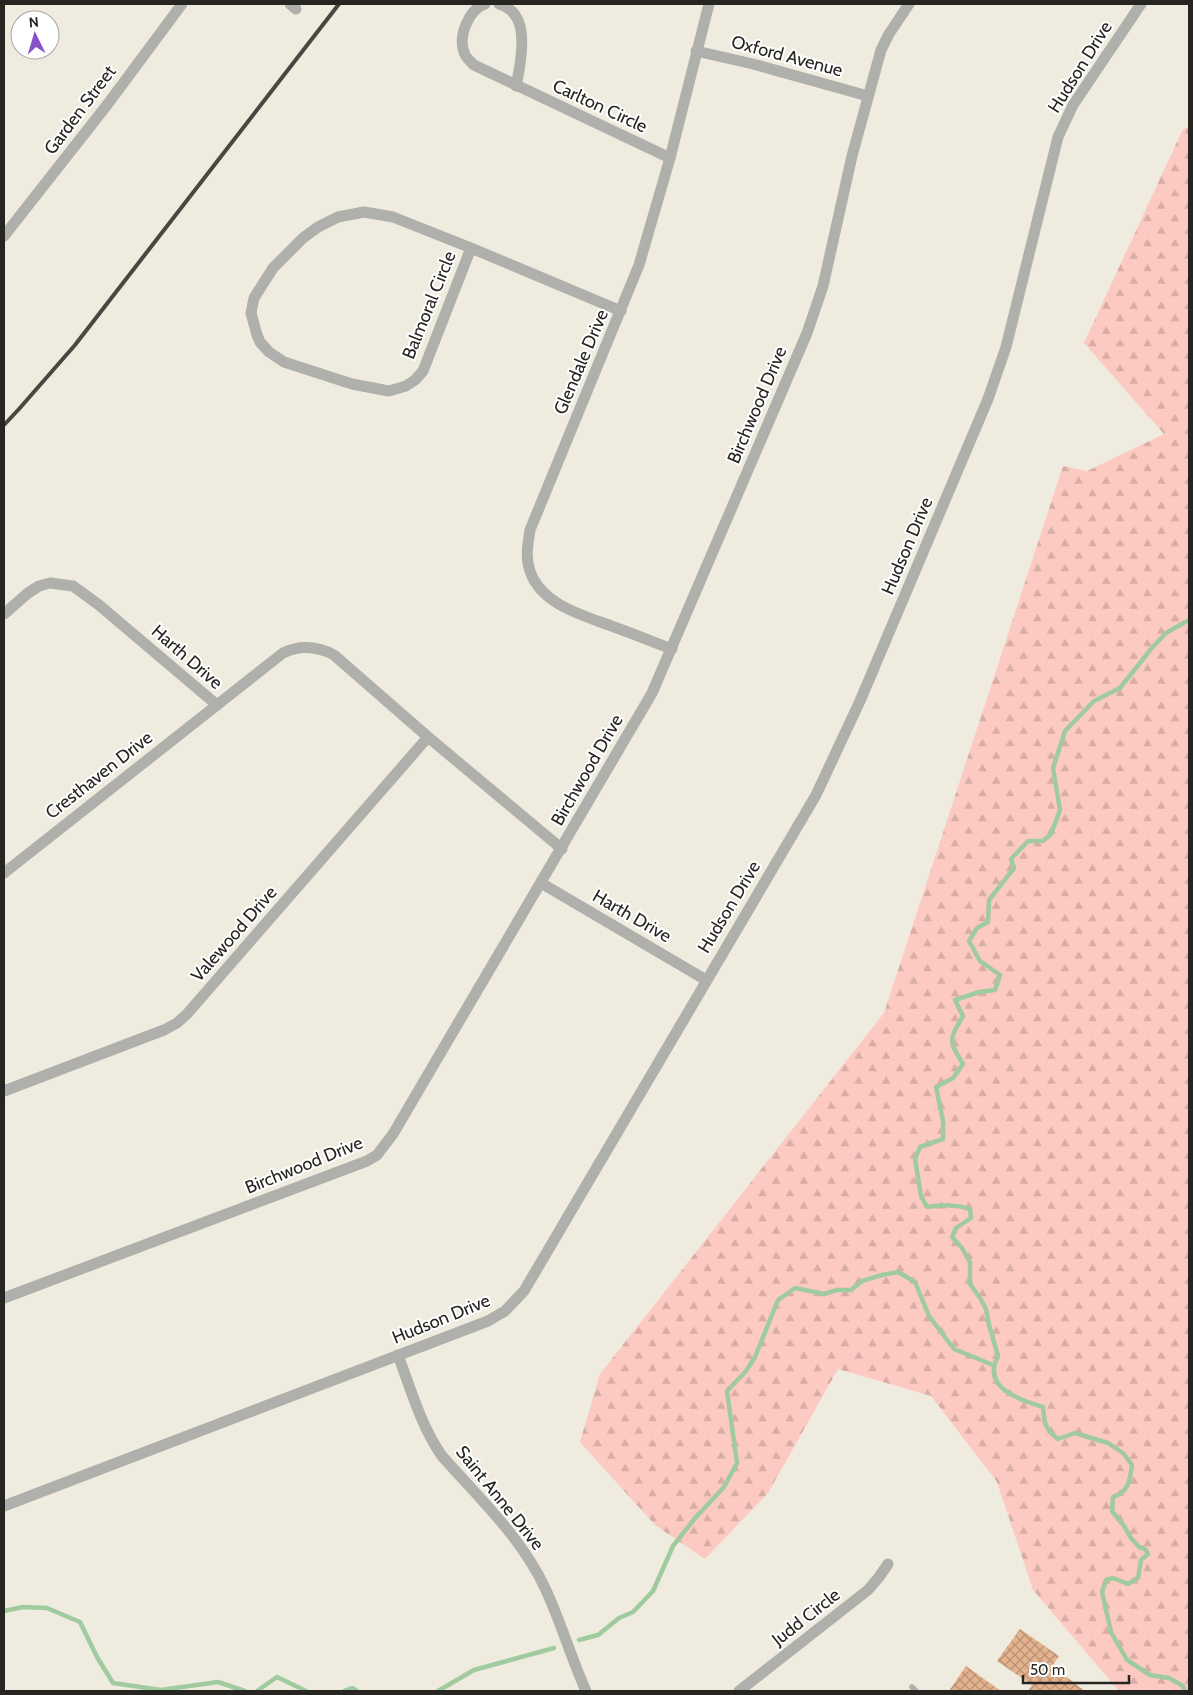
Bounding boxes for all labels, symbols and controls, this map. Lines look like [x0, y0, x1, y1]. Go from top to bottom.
north arrow [10, 10, 60, 60]
text: N [28, 13, 40, 31]
street label: Hudson Drive [1043, 17, 1117, 117]
street label: Oxford Avenue [729, 31, 845, 81]
street label: Garden Street [39, 61, 121, 159]
street label: Carlton Circle [549, 74, 651, 138]
street label: Balmoral Circle [397, 248, 461, 362]
street label: Glendale Drive [549, 306, 613, 418]
street label: Birchwood Drive [722, 343, 792, 467]
street label: Hudson Drive [877, 494, 937, 598]
street label: Harth Drive [147, 620, 227, 694]
street label: Birchwood Drive [546, 710, 628, 830]
street label: Cresthaven Drive [41, 726, 157, 824]
street label: Hudson Drive [693, 857, 765, 957]
street label: Valewood Drive [187, 882, 281, 986]
street label: Harth Drive [589, 885, 675, 947]
street label: Birchwood Drive [242, 1131, 366, 1199]
street label: Hudson Drive [389, 1289, 493, 1349]
street label: Saint Anne Drive [451, 1441, 549, 1555]
street label: Judd Circle [767, 1584, 844, 1651]
scale bar [1023, 1652, 1129, 1684]
text: 50 m [1030, 1661, 1065, 1679]

